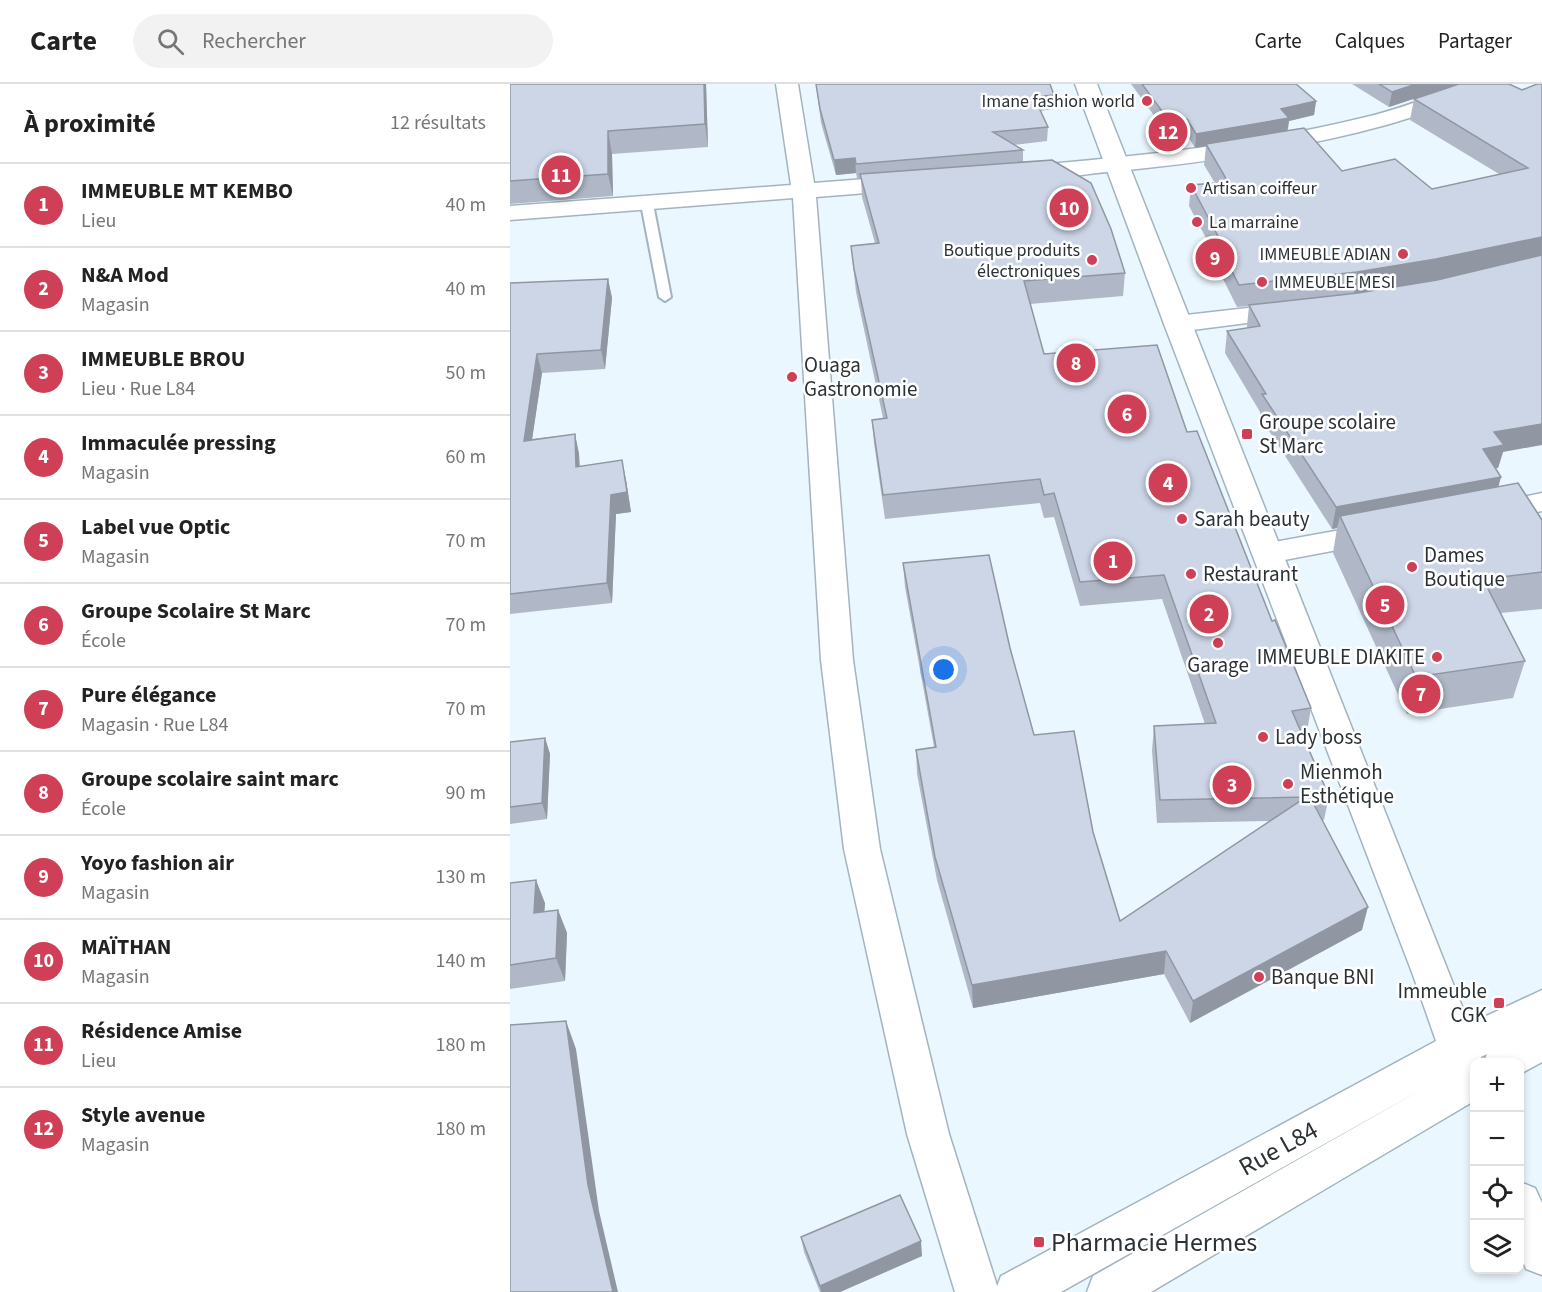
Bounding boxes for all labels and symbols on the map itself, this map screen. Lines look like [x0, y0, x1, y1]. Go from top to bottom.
place label: Imane fashion world [982, 89, 1135, 114]
marker: Imane fashion world [1140, 94, 1154, 108]
pin: 12 [1148, 110, 1188, 154]
pin: 11 [542, 152, 580, 197]
place label: Artisan coiffeur [1203, 176, 1318, 201]
marker: Artisan coiffeur [1184, 181, 1198, 195]
pin: 10 [1050, 186, 1088, 230]
place label: La marraine [1209, 210, 1299, 235]
marker: La marraine [1190, 215, 1204, 229]
pin: 9 [1196, 236, 1234, 280]
place label: Boutique produits électroniques [944, 238, 1080, 284]
place label: IMMEUBLE ADIAN [1260, 242, 1391, 267]
marker: IMMEUBLE ADIAN [1396, 247, 1410, 261]
marker: Boutique produits électroniques [1085, 253, 1099, 267]
place label: IMMEUBLE MESI [1274, 270, 1395, 295]
marker: IMMEUBLE MESI [1255, 275, 1269, 289]
pin: 8 [1056, 340, 1096, 386]
place label: Ouaga Gastronomie [804, 350, 917, 404]
marker: Ouaga Gastronomie [785, 370, 799, 384]
pin: 6 [1108, 392, 1146, 436]
place label: Groupe scolaire St Marc [1259, 407, 1396, 461]
marker: Groupe scolaire St Marc [1240, 427, 1254, 441]
pin: 4 [1148, 460, 1188, 506]
place label: Sarah beauty [1194, 504, 1310, 534]
marker: Sarah beauty [1175, 512, 1189, 526]
pin: 1 [1094, 538, 1132, 584]
place label: Dames Boutique [1424, 540, 1505, 594]
place label: Restaurant [1203, 559, 1298, 589]
marker: Dames Boutique [1405, 560, 1419, 574]
marker: Restaurant [1184, 567, 1198, 581]
pin: 5 [1366, 582, 1404, 628]
pin: 2 [1190, 592, 1228, 636]
marker: Garage [1211, 636, 1225, 650]
place label: IMMEUBLE DIAKITE [1257, 642, 1425, 672]
place label: Garage [1187, 650, 1249, 680]
marker: IMMEUBLE DIAKITE [1430, 650, 1444, 664]
your location [929, 655, 958, 684]
pin: 7 [1402, 672, 1440, 716]
place label: Lady boss [1275, 722, 1362, 752]
marker: Lady boss [1256, 730, 1270, 744]
place label: Mienmoh Esthétique [1300, 757, 1394, 811]
pin: 3 [1212, 762, 1252, 808]
marker: Mienmoh Esthétique [1281, 777, 1295, 791]
place label: Banque BNI [1271, 962, 1375, 992]
marker: Banque BNI [1252, 970, 1266, 984]
place label: Immeuble CGK [1397, 976, 1488, 1030]
marker: Immeuble CGK [1492, 996, 1506, 1010]
street label: Rue L84 [1232, 1111, 1325, 1185]
place label: Pharmacie Hermes [1051, 1224, 1257, 1261]
marker: Pharmacie Hermes [1032, 1235, 1046, 1249]

